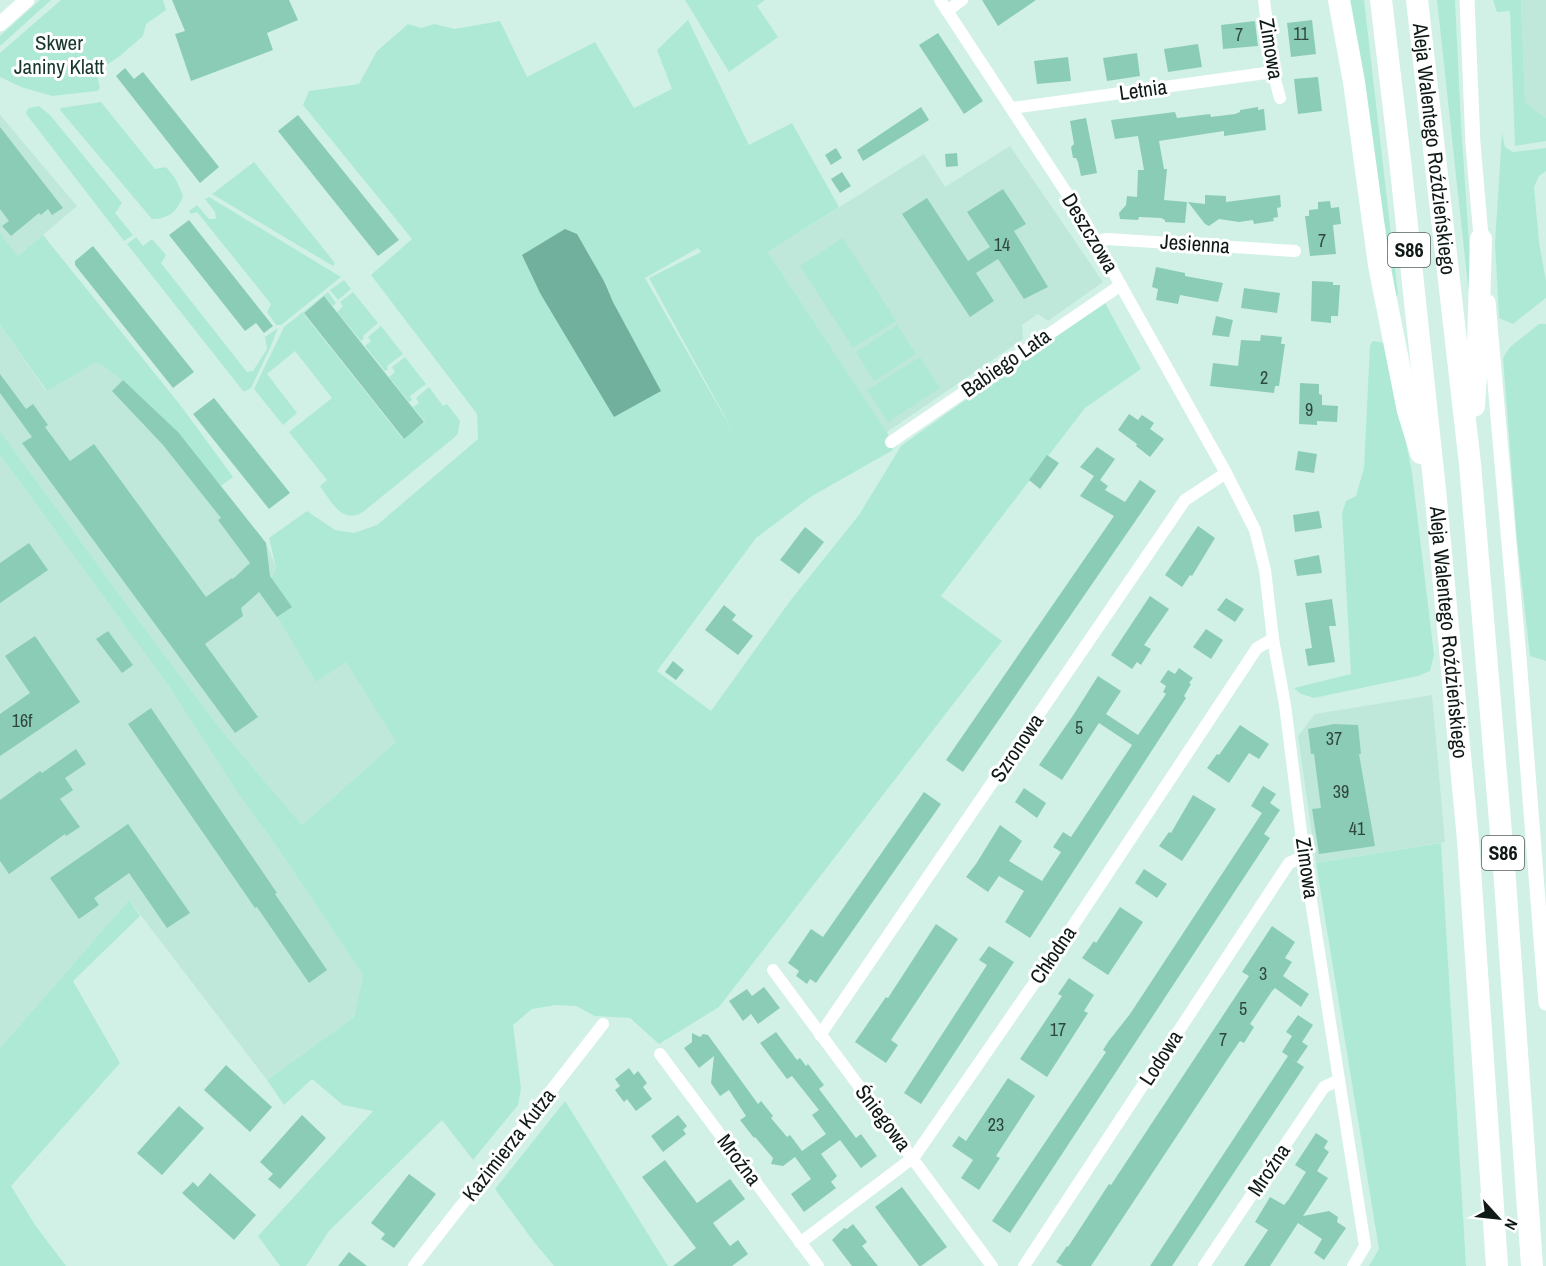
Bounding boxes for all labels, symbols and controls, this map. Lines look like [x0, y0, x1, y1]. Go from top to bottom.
street label: Zimowa [1252, 16, 1291, 82]
house number: 11 [1293, 21, 1309, 46]
street label: Aleja Walentego Roździeńskiego [1406, 21, 1463, 276]
house number: 7 [1235, 22, 1243, 47]
park label: Skwer Janiny Klatt [14, 28, 104, 81]
street label: Letnia [1117, 72, 1169, 107]
street label: Deszczowa [1055, 188, 1126, 278]
street label: Jesienna [1159, 227, 1231, 260]
house number: 7 [1318, 228, 1326, 253]
house number: 14 [994, 232, 1010, 257]
road number: S86 [1388, 233, 1430, 267]
street label: Babiego Lata [955, 321, 1056, 404]
house number: 2 [1260, 365, 1268, 390]
house number: 9 [1305, 397, 1313, 422]
street label: Aleja Walentego Roździeńskiego [1423, 504, 1475, 760]
house number: 16f [12, 708, 33, 733]
street label: Szronowa [983, 708, 1050, 788]
house number: 5 [1075, 715, 1083, 740]
house number: 37 [1326, 726, 1342, 751]
house number: 39 [1333, 779, 1349, 804]
house number: 41 [1349, 816, 1366, 841]
street label: Zimowa [1289, 836, 1326, 901]
road number: S86 [1482, 836, 1524, 870]
street label: Chłodna [1023, 920, 1083, 989]
house number: 3 [1259, 961, 1267, 986]
house number: 5 [1239, 996, 1247, 1021]
house number: 17 [1050, 1017, 1066, 1042]
street label: Lodowa [1132, 1024, 1189, 1091]
house number: 7 [1219, 1027, 1227, 1052]
street label: Śniegowa [849, 1078, 918, 1157]
street label: Kazimierza Kutza [455, 1082, 562, 1207]
house number: 23 [988, 1112, 1004, 1137]
street label: Mroźna [711, 1128, 769, 1192]
street label: Mroźna [1241, 1137, 1297, 1202]
north arrow [1468, 1188, 1528, 1248]
text: N [1499, 1216, 1523, 1234]

